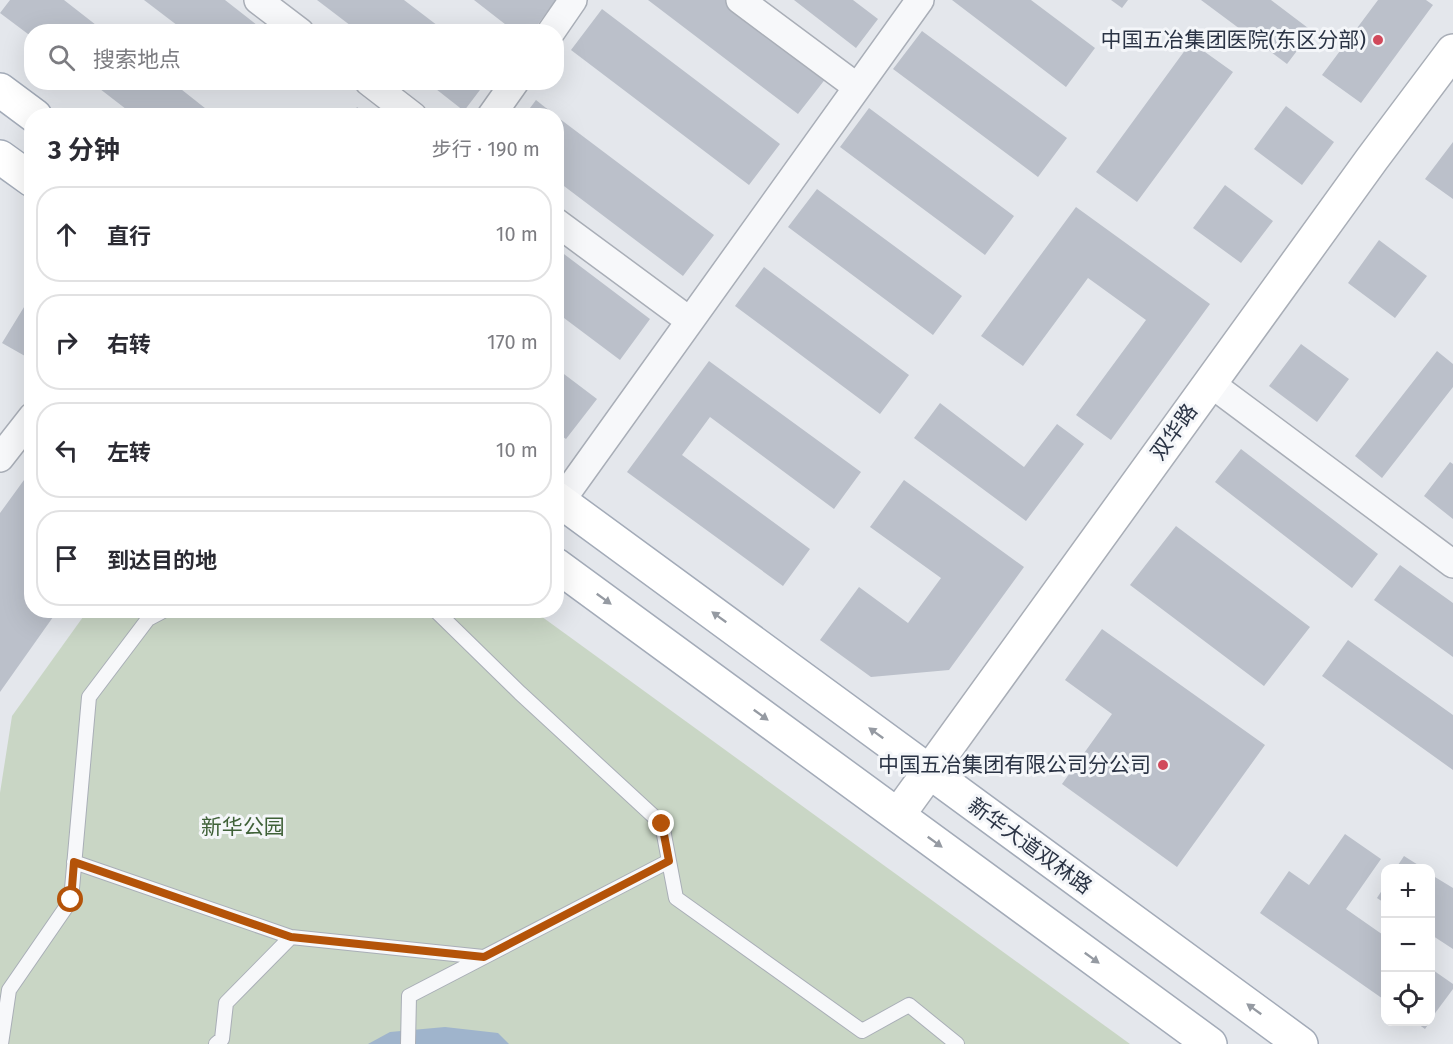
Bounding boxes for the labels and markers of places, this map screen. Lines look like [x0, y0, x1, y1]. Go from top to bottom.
place label: 中国五冶集团医院(东区分部) [1100, 27, 1366, 53]
marker: 中国五冶集团医院(东区分部) [1371, 33, 1385, 47]
place label: 中国五冶集团有限公司分公司 [878, 752, 1151, 778]
marker: 中国五冶集团有限公司分公司 [1156, 758, 1170, 772]

